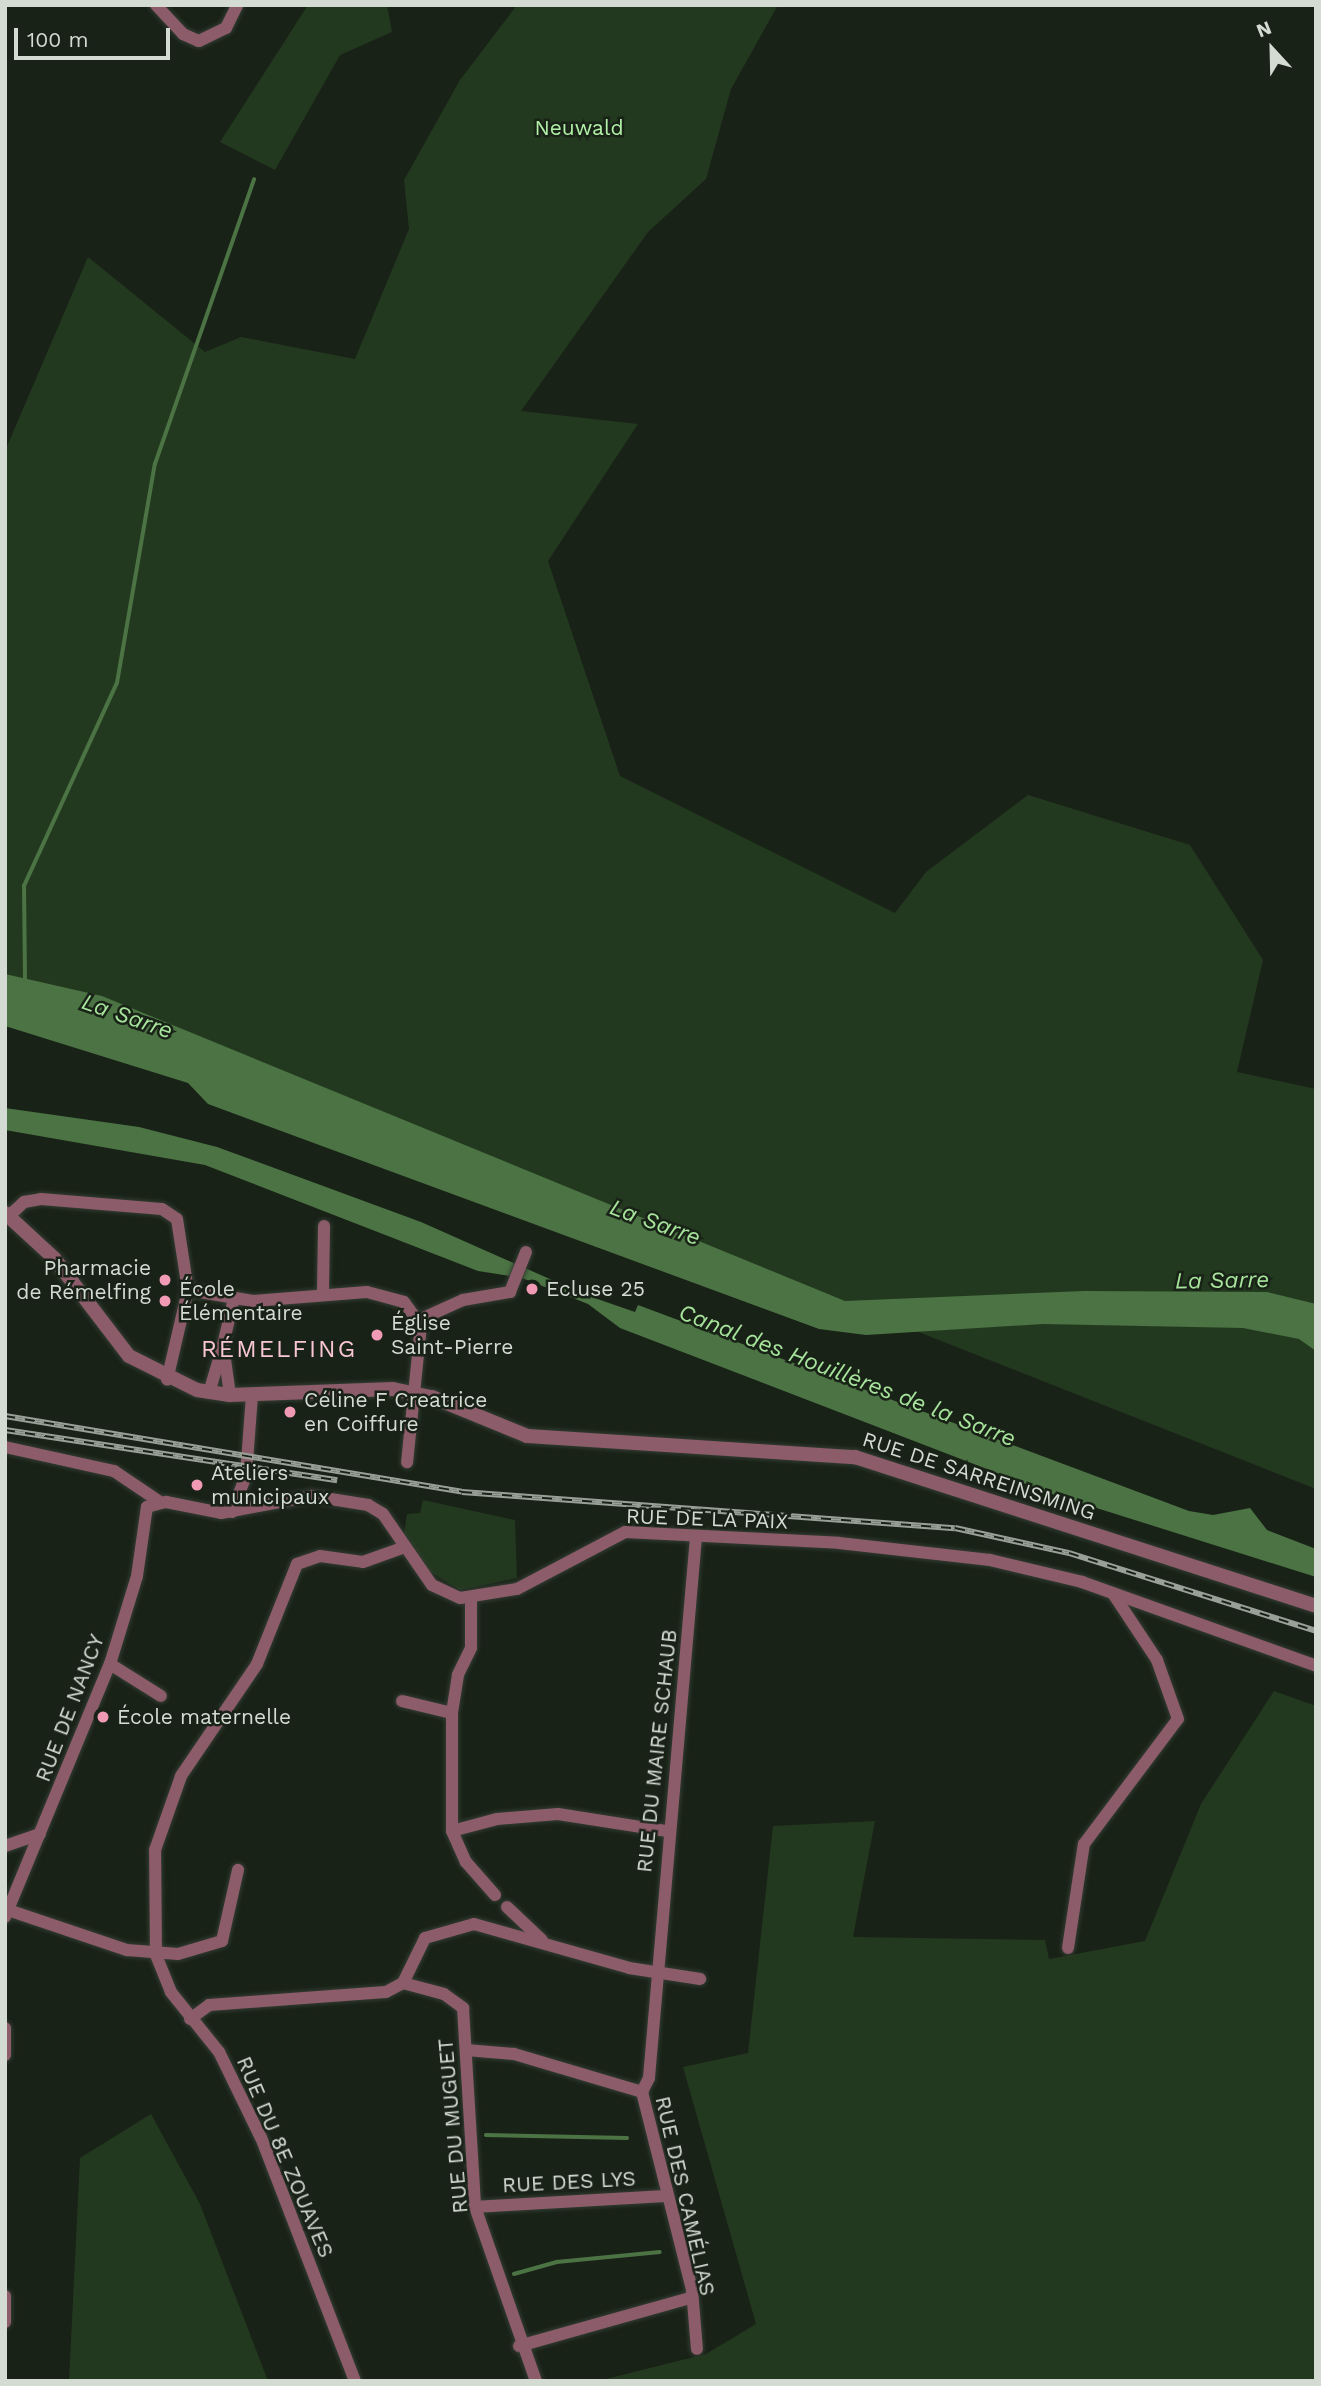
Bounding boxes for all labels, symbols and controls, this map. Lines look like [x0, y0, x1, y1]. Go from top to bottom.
scale bar [18, 14, 173, 58]
north arrow [1237, 14, 1307, 84]
text: N [1253, 16, 1275, 42]
text: 100 m [27, 27, 89, 52]
park label: Neuwald [534, 115, 624, 141]
water label: La Sarre [78, 989, 176, 1045]
water label: La Sarre [606, 1194, 704, 1252]
place label: Pharmacie de Rémelfing [16, 1255, 151, 1305]
water label: La Sarre [1175, 1266, 1269, 1296]
marker: Pharmacie de Rémelfing [157, 1272, 173, 1288]
place label: École Élémentaire [179, 1276, 303, 1326]
place label: Ecluse 25 [546, 1276, 645, 1302]
marker: Ecluse 25 [524, 1281, 540, 1297]
marker: École Élémentaire [157, 1293, 173, 1309]
water label: Canal des Houillères de la Sarre [674, 1299, 1020, 1453]
place label: Église Saint-Pierre [391, 1310, 513, 1360]
marker: Église Saint-Pierre [369, 1327, 385, 1343]
district label: RÉMELFING [202, 1336, 356, 1364]
place label: Céline F Creatrice en Coiffure [304, 1387, 488, 1437]
marker: Céline F Creatrice en Coiffure [282, 1404, 298, 1420]
street label: RUE DE SARREINSMING [859, 1426, 1099, 1526]
place label: Ateliers municipaux [211, 1460, 329, 1510]
marker: Ateliers municipaux [189, 1477, 205, 1493]
street label: RUE DE LA PAIX [625, 1504, 789, 1534]
street label: RUE DU MAIRE SCHAUB [632, 1628, 682, 1874]
street label: RUE DE NANCY [30, 1631, 110, 1785]
place label: École maternelle [117, 1704, 291, 1730]
marker: École maternelle [95, 1709, 111, 1725]
street label: RUE DU MUGUET [433, 2037, 473, 2215]
street label: RUE DU 8E ZOUAVES [231, 2053, 339, 2261]
street label: RUE DES CAMÉLIAS [650, 2094, 720, 2298]
street label: RUE DES LYS [502, 2166, 636, 2198]

